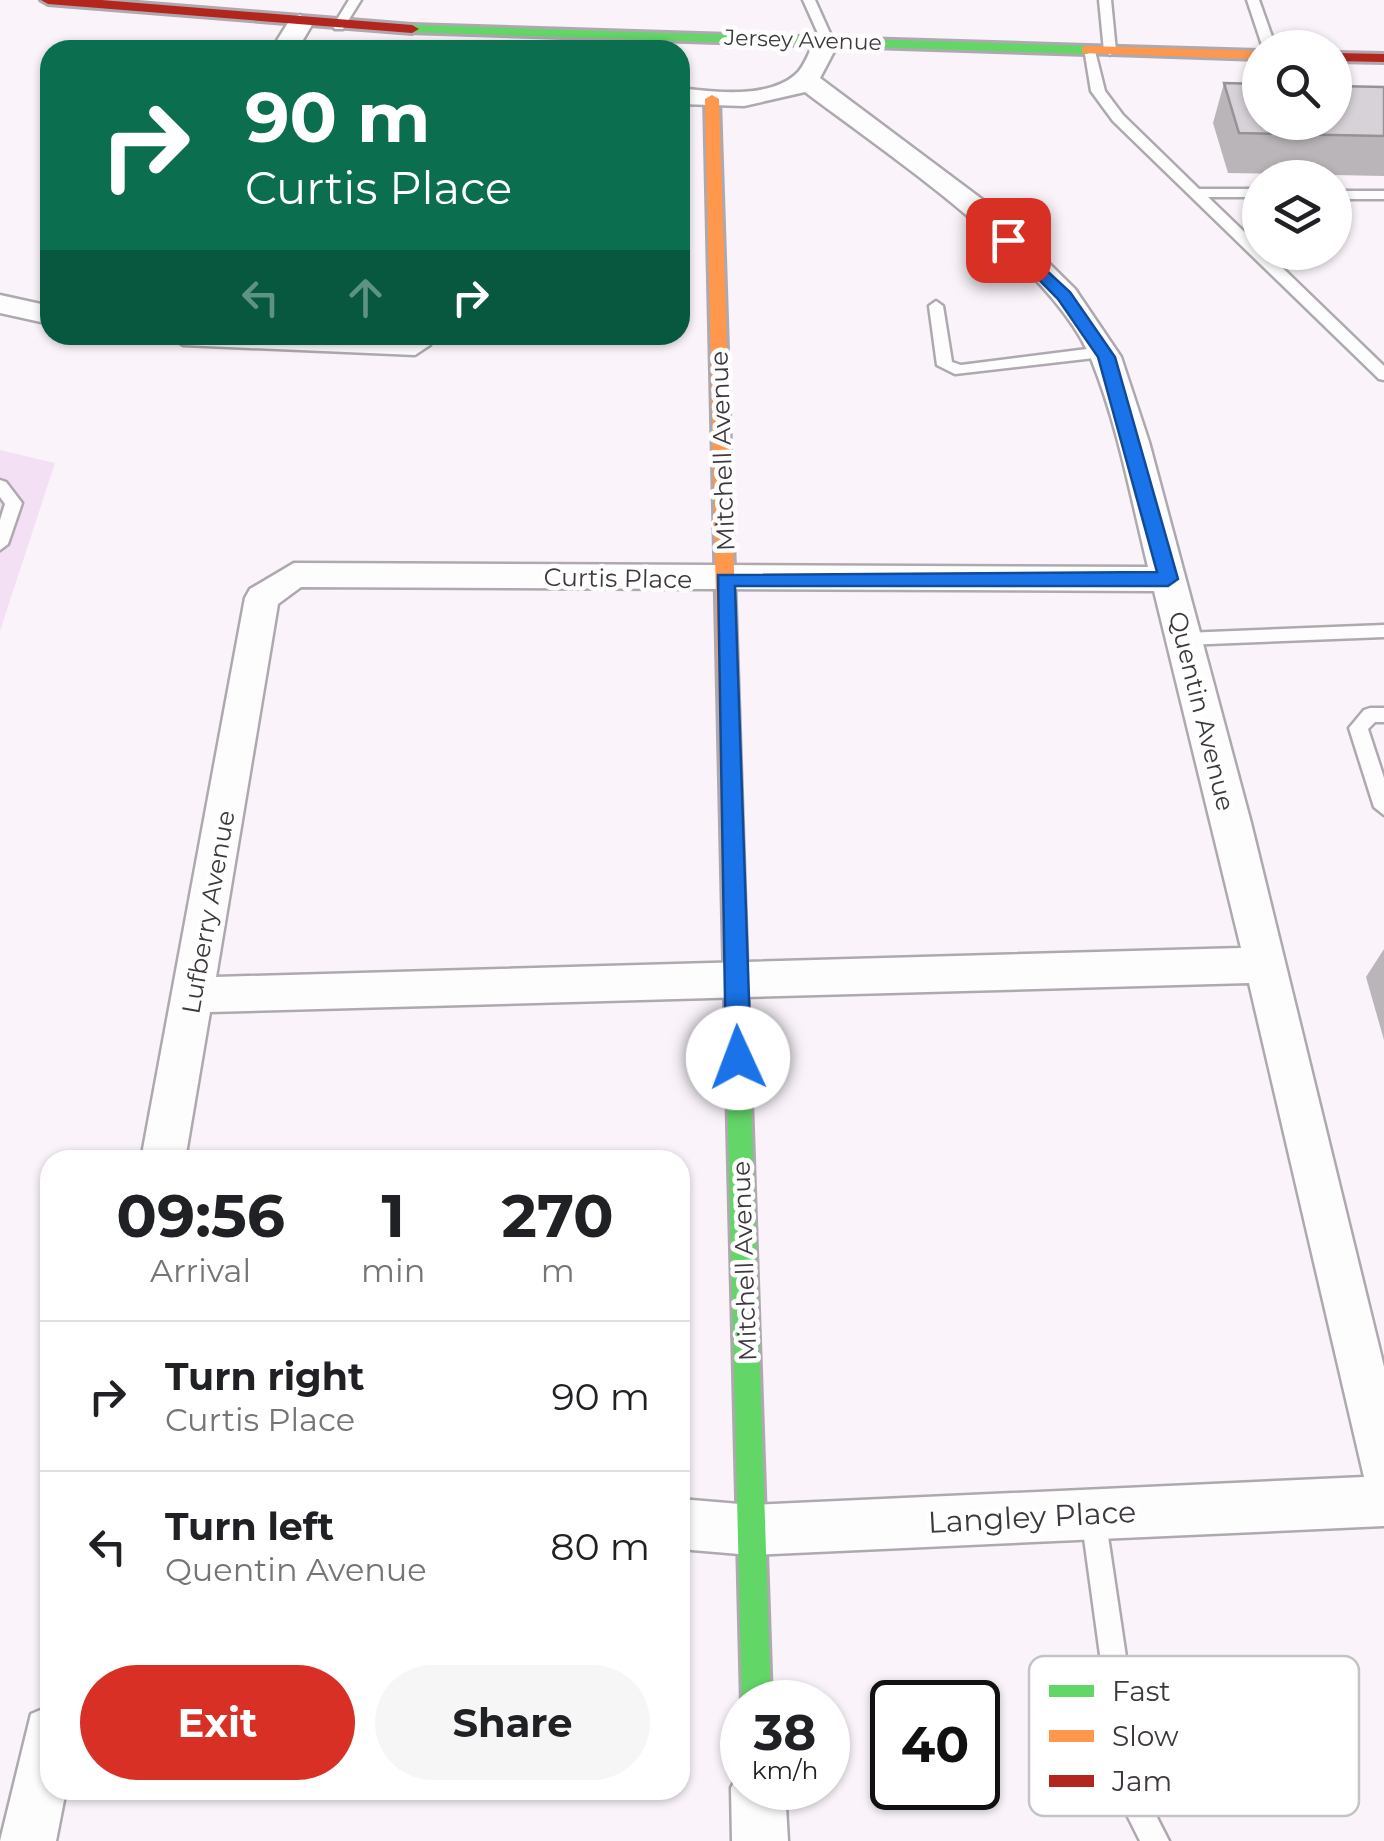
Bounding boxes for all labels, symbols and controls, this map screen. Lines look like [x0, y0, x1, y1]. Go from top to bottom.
street label: Jersey Avenue [723, 24, 882, 56]
map controls [1242, 30, 1352, 270]
button: search [1242, 30, 1352, 140]
text: 90 m [245, 74, 430, 160]
icon: right [80, 80, 210, 210]
text: Curtis Place [245, 160, 512, 215]
button: layers [1242, 160, 1352, 270]
pin [966, 198, 1051, 283]
icon: arrive [981, 213, 1036, 268]
icon: left [233, 270, 288, 325]
icon: ahead [338, 270, 393, 325]
icon: right [443, 270, 498, 325]
street label: Mitchell Avenue [704, 350, 740, 552]
street label: Curtis Place [543, 562, 693, 594]
street label: Quentin Avenue [1163, 608, 1241, 814]
street label: Lufberry Avenue [175, 808, 241, 1016]
position arrow [686, 1006, 790, 1110]
street label: Mitchell Avenue [726, 1160, 762, 1362]
text: 09:56 [116, 1179, 285, 1252]
text: 1 [381, 1179, 405, 1252]
text: 270 [502, 1179, 614, 1252]
text: Arrival [150, 1251, 251, 1290]
text: min [361, 1251, 425, 1290]
text: m [541, 1251, 575, 1290]
text: Turn right [165, 1353, 364, 1400]
icon: right [80, 1369, 135, 1424]
text: 90 m [551, 1373, 650, 1420]
text: Curtis Place [165, 1400, 355, 1439]
street label: Langley Place [927, 1493, 1137, 1541]
text: Turn left [165, 1503, 334, 1550]
icon: left [80, 1519, 135, 1574]
text: 80 m [550, 1523, 650, 1570]
text: Quentin Avenue [165, 1550, 427, 1589]
legend [1029, 1656, 1359, 1816]
button: Exit [80, 1665, 355, 1780]
button: Share [375, 1665, 650, 1780]
text: Fast [1112, 1674, 1171, 1708]
speed limit sign: 40 [870, 1680, 1000, 1810]
text: 38 [754, 1702, 816, 1763]
text: Slow [1112, 1719, 1179, 1753]
text: km/h [752, 1755, 818, 1785]
text: Jam [1111, 1764, 1172, 1798]

